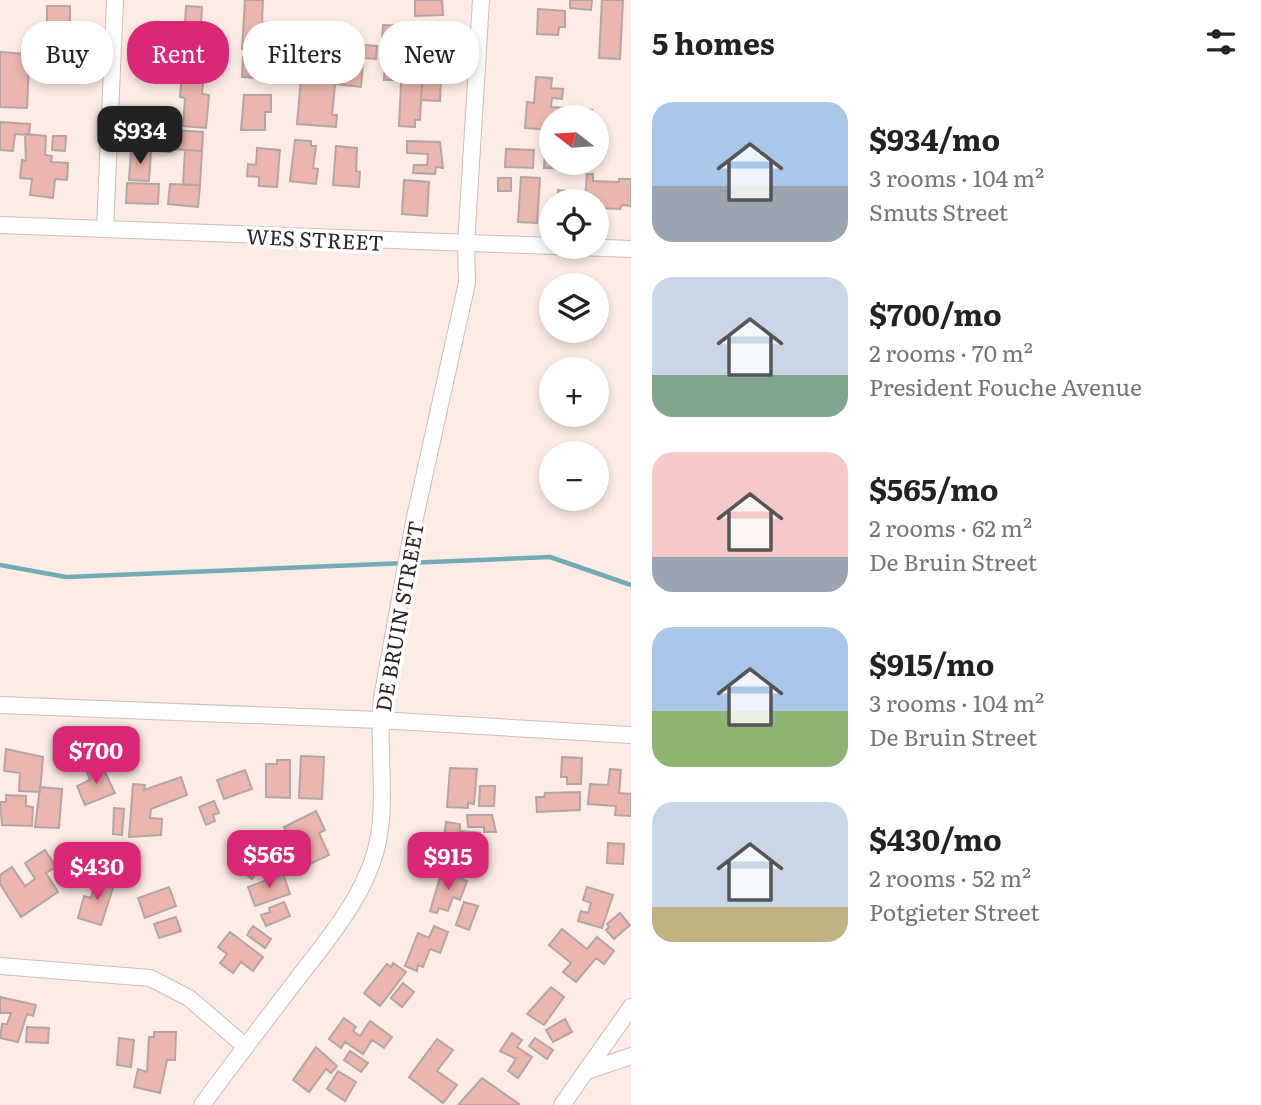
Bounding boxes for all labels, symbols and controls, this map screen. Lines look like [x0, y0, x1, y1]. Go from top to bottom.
text: 5 homes [652, 20, 775, 64]
chip: Buy [21, 21, 113, 84]
chip: Rent [127, 21, 229, 84]
chip: Filters [243, 21, 365, 84]
chip: New [379, 21, 479, 84]
icon: filters [1202, 23, 1240, 61]
north arrow [539, 105, 609, 175]
map controls [539, 105, 609, 511]
pin: $934 [99, 106, 181, 166]
text: $934 [113, 112, 167, 146]
text: $934/mo [869, 116, 1000, 160]
icon: home [708, 130, 792, 214]
text: 3 rooms · 104 m² [869, 160, 1044, 194]
button: locate [539, 189, 609, 259]
text: Smuts Street [869, 194, 1008, 228]
street label: WES STREET [246, 219, 384, 257]
button: layers [539, 273, 609, 343]
text: $700/mo [869, 291, 1002, 335]
icon: home [708, 305, 792, 389]
text: 2 rooms · 70 m² [869, 335, 1033, 369]
button: + [539, 357, 609, 427]
text: President Fouche Avenue [869, 369, 1142, 403]
button: − [539, 441, 609, 511]
text: $565/mo [869, 466, 999, 510]
icon: home [708, 480, 792, 564]
text: 2 rooms · 62 m² [869, 510, 1032, 544]
street label: DE BRUIN STREET [366, 518, 430, 714]
text: De Bruin Street [869, 544, 1037, 578]
text: $915/mo [869, 641, 995, 685]
icon: home [708, 655, 792, 739]
text: 3 rooms · 104 m² [869, 685, 1044, 719]
text: De Bruin Street [869, 719, 1037, 753]
pin: $700 [55, 726, 137, 786]
text: $700 [69, 732, 123, 766]
text: $430/mo [869, 816, 1002, 860]
pin: $565 [228, 830, 310, 890]
icon: home [708, 830, 792, 914]
pin: $915 [407, 832, 489, 892]
text: $565 [243, 836, 295, 870]
text: $915 [424, 838, 472, 872]
pin: $430 [56, 842, 138, 902]
text: $430 [70, 848, 124, 882]
text: 2 rooms · 52 m² [869, 860, 1031, 894]
text: Potgieter Street [869, 894, 1040, 928]

